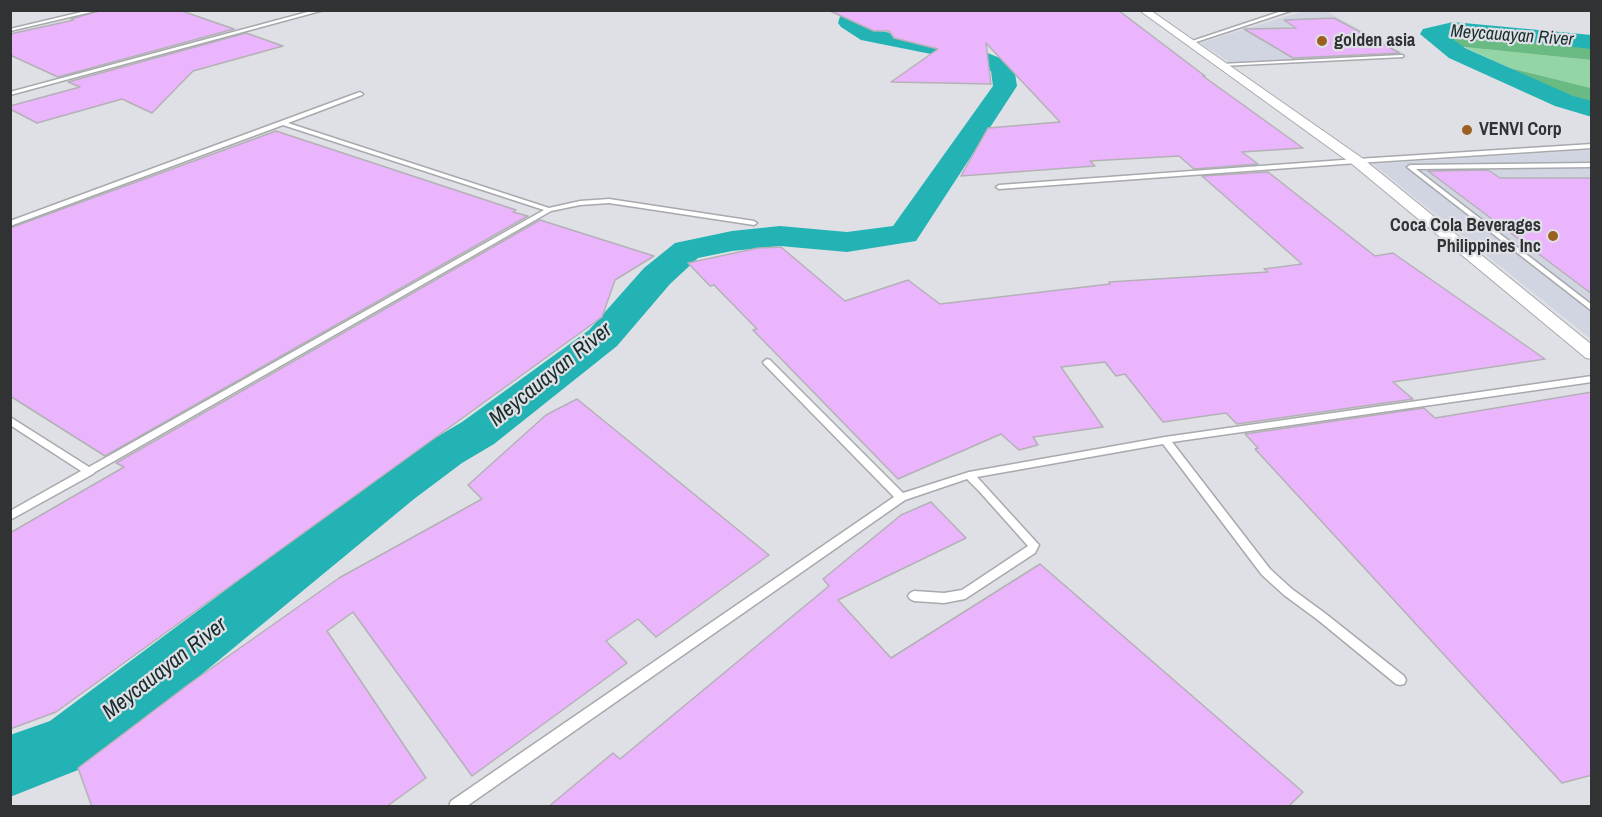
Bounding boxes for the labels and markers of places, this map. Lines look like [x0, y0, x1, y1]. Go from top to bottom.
place label: golden asia [1334, 30, 1415, 52]
marker: golden asia [1315, 34, 1329, 48]
place label: VENVI Corp [1479, 119, 1562, 141]
marker: VENVI Corp [1460, 123, 1474, 137]
place label: Coca Cola Beverages Philippines Inc [1390, 215, 1541, 258]
marker: Coca Cola Beverages Philippines Inc [1546, 229, 1560, 243]

